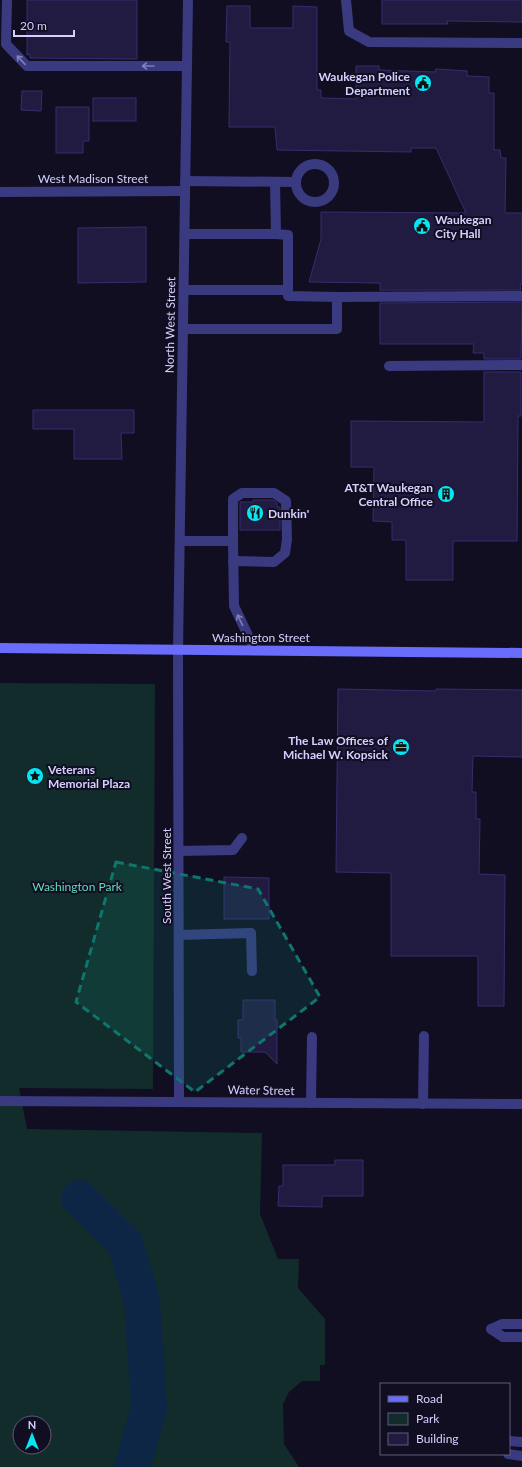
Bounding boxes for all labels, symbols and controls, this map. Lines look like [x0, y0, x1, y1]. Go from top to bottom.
scale bar [14, 12, 74, 38]
text: 20 m [20, 18, 47, 33]
one-way arrow [16, 55, 26, 65]
one-way arrow [142, 62, 155, 70]
place label: Waukegan Police Department [318, 69, 411, 98]
public building icon: Waukegan Police Department [413, 73, 433, 93]
street label: West Madison Street [38, 171, 149, 186]
place label: Waukegan City Hall [435, 212, 492, 241]
public building icon: Waukegan City Hall [412, 216, 432, 236]
street label: North West Street [162, 276, 178, 373]
place label: AT&T Waukegan Central Office [343, 480, 434, 509]
building icon: AT&T Waukegan Central Office [436, 484, 456, 504]
restaurant icon: Dunkin' [245, 503, 265, 523]
place label: Dunkin' [268, 506, 309, 521]
one-way arrow [236, 614, 243, 626]
street label: Washington Street [212, 630, 311, 645]
place label: The Law Offices of Michael W. Kopsick [283, 733, 389, 762]
office icon: The Law Offices of Michael W. Kopsick [391, 737, 411, 757]
place label: Veterans Memorial Plaza [47, 762, 130, 791]
place icon: Veterans Memorial Plaza [25, 766, 45, 786]
street label: South West Street [159, 827, 174, 924]
park label: Washington Park [32, 879, 123, 894]
street label: Water Street [227, 1082, 295, 1098]
legend [380, 1383, 510, 1455]
text: Road [416, 1391, 443, 1406]
text: Park [416, 1411, 440, 1426]
north arrow [12, 1415, 52, 1455]
text: N [28, 1418, 36, 1431]
text: Building [416, 1431, 459, 1446]

